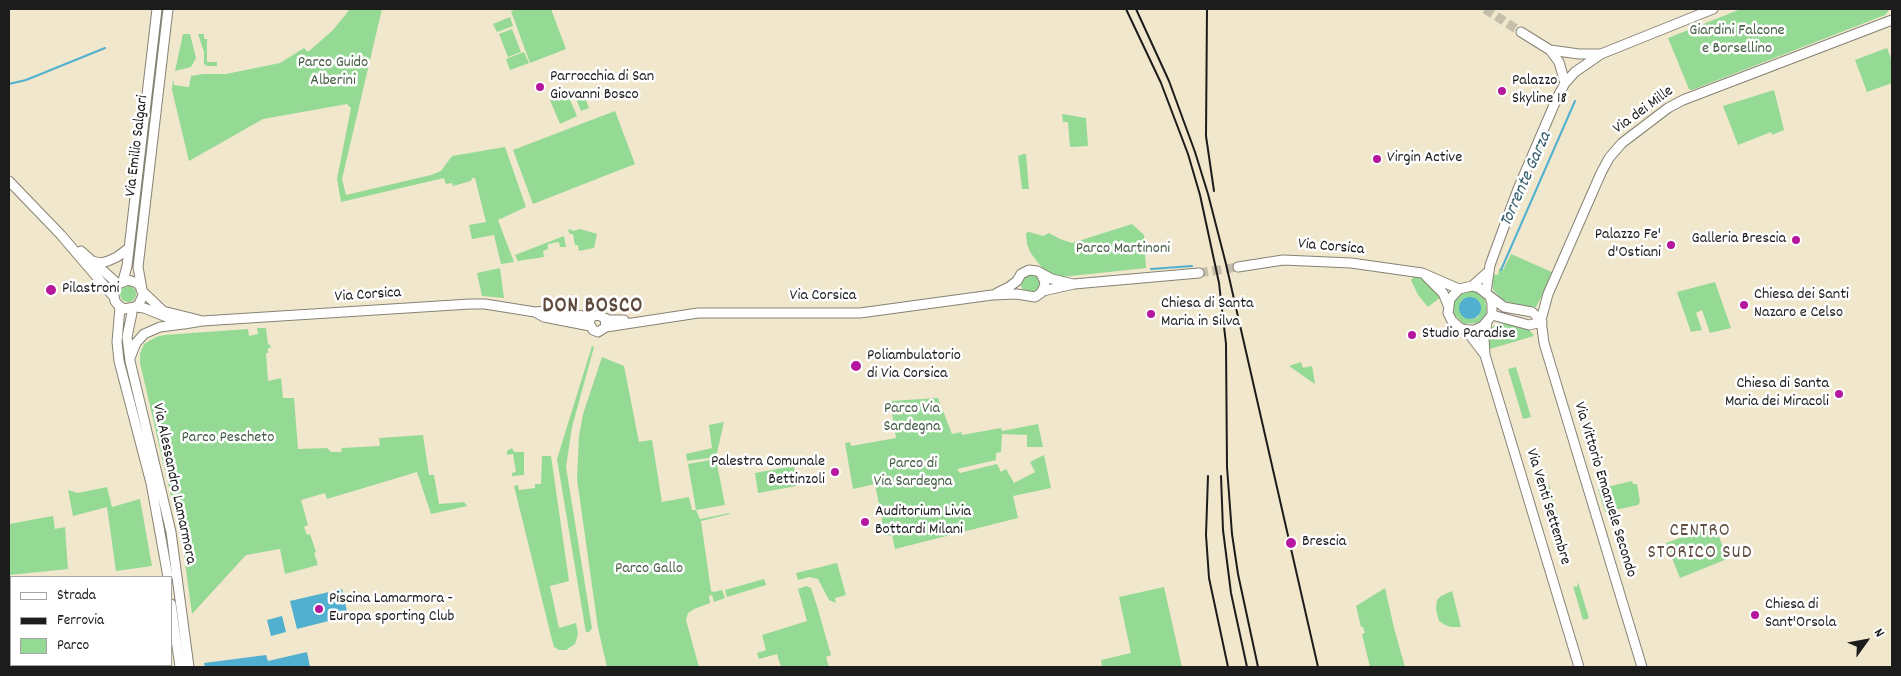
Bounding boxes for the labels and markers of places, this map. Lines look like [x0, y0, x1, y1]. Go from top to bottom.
place label: Parrocchia di San Giovanni Bosco [550, 68, 654, 106]
place label: Palazzo Skyline 18 [1512, 72, 1567, 110]
marker: Parrocchia di San Giovanni Bosco [534, 81, 546, 93]
marker: Palazzo Skyline 18 [1496, 85, 1508, 97]
place label: Virgin Active [1387, 149, 1462, 169]
marker: Virgin Active [1371, 153, 1383, 165]
place label: Palazzo Fe' d'Ostiani [1595, 226, 1661, 264]
place label: Galleria Brescia [1692, 230, 1786, 250]
marker: Galleria Brescia [1790, 234, 1802, 246]
marker: Palazzo Fe' d'Ostiani [1665, 239, 1677, 251]
place label: Pilastroni [62, 280, 120, 300]
marker: Pilastroni [44, 283, 58, 297]
place label: Chiesa dei Santi Nazaro e Celso [1754, 286, 1849, 324]
place label: Chiesa di Santa Maria in Silva [1161, 295, 1254, 333]
marker: Chiesa dei Santi Nazaro e Celso [1738, 299, 1750, 311]
marker: Chiesa di Santa Maria in Silva [1145, 308, 1157, 320]
place label: Studio Paradise [1422, 325, 1515, 345]
marker: Studio Paradise [1406, 329, 1418, 341]
place label: Poliambulatorio di Via Corsica [867, 347, 961, 385]
marker: Poliambulatorio di Via Corsica [849, 359, 863, 373]
place label: Chiesa di Santa Maria dei Miracoli [1725, 375, 1829, 413]
marker: Chiesa di Santa Maria dei Miracoli [1833, 388, 1845, 400]
place label: Palestra Comunale Bettinzoli [711, 453, 825, 491]
marker: Palestra Comunale Bettinzoli [829, 466, 841, 478]
place label: Auditorium Livia Bottardi Milani [875, 503, 971, 541]
marker: Auditorium Livia Bottardi Milani [859, 516, 871, 528]
place label: Brescia [1302, 533, 1346, 553]
marker: Brescia [1284, 536, 1298, 550]
place label: Piscina Lamarmora - Europa sporting Club [329, 590, 454, 628]
place label: Chiesa di Sant'Orsola [1765, 596, 1836, 634]
marker: Piscina Lamarmora - Europa sporting Club [313, 603, 325, 615]
marker: Chiesa di Sant'Orsola [1749, 609, 1761, 621]

